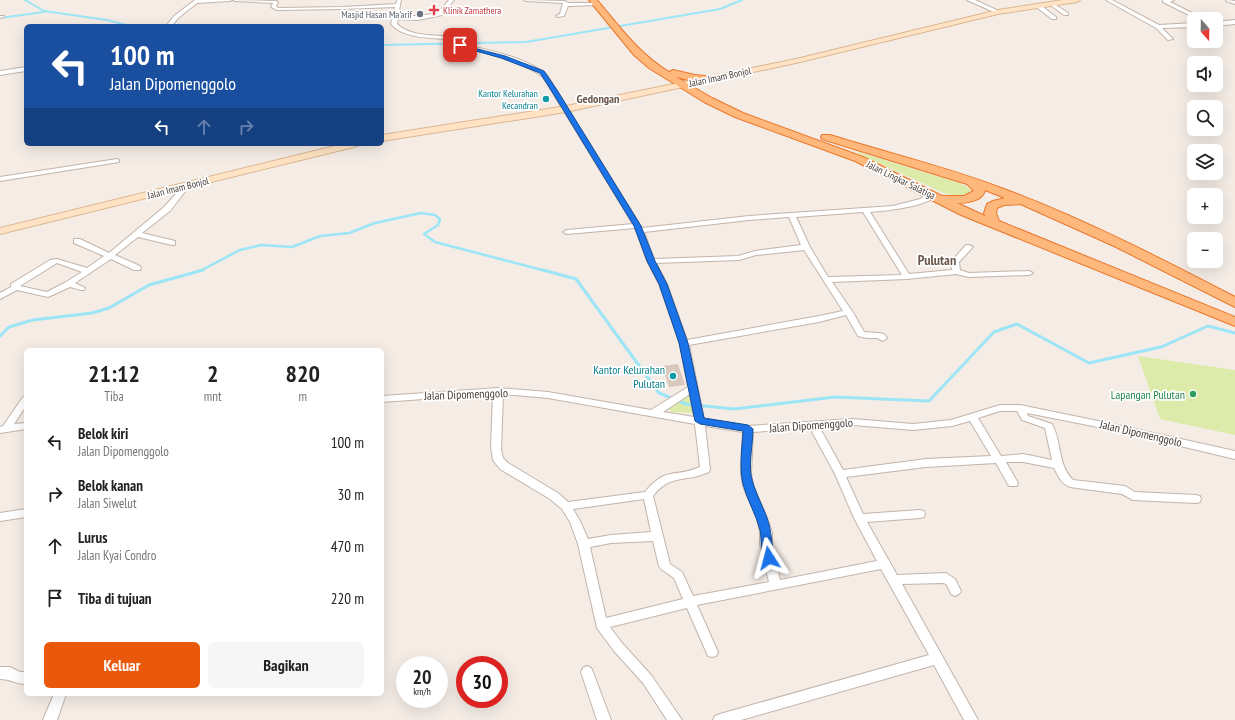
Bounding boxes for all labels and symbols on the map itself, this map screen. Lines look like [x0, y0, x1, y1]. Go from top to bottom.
marker: Klinik Zamathera [428, 4, 440, 16]
place label: Klinik Zamathera [443, 4, 501, 17]
place label: Masjid Hasan Ma'arif [341, 8, 412, 21]
marker: Masjid Hasan Ma'arif [415, 9, 425, 19]
north arrow [1187, 12, 1223, 48]
pin [443, 28, 477, 62]
street label: Jalan Imam Bonjol [687, 64, 753, 90]
place label: Kantor Kelurahan Kecandran [478, 87, 538, 112]
district label: Gedongan [577, 91, 619, 106]
marker: Kantor Kelurahan Kecandran [541, 94, 551, 104]
street label: Jalan Lingkar Salatiga [864, 157, 937, 202]
street label: Jalan Imam Bonjol [145, 174, 211, 202]
district label: Pulutan [918, 251, 956, 269]
place label: Kantor Kelurahan Pulutan [593, 362, 665, 391]
marker: Kantor Kelurahan Pulutan [668, 371, 678, 381]
street label: Jalan Dipomenggolo [423, 385, 508, 403]
place label: Lapangan Pulutan [1111, 387, 1185, 402]
marker: Lapangan Pulutan [1188, 389, 1198, 399]
street label: Jalan Dipomenggolo [768, 415, 853, 435]
street label: Jalan Dipomenggolo [1097, 416, 1184, 450]
position arrow [748, 537, 790, 579]
speed limit sign: 30 [456, 656, 508, 708]

